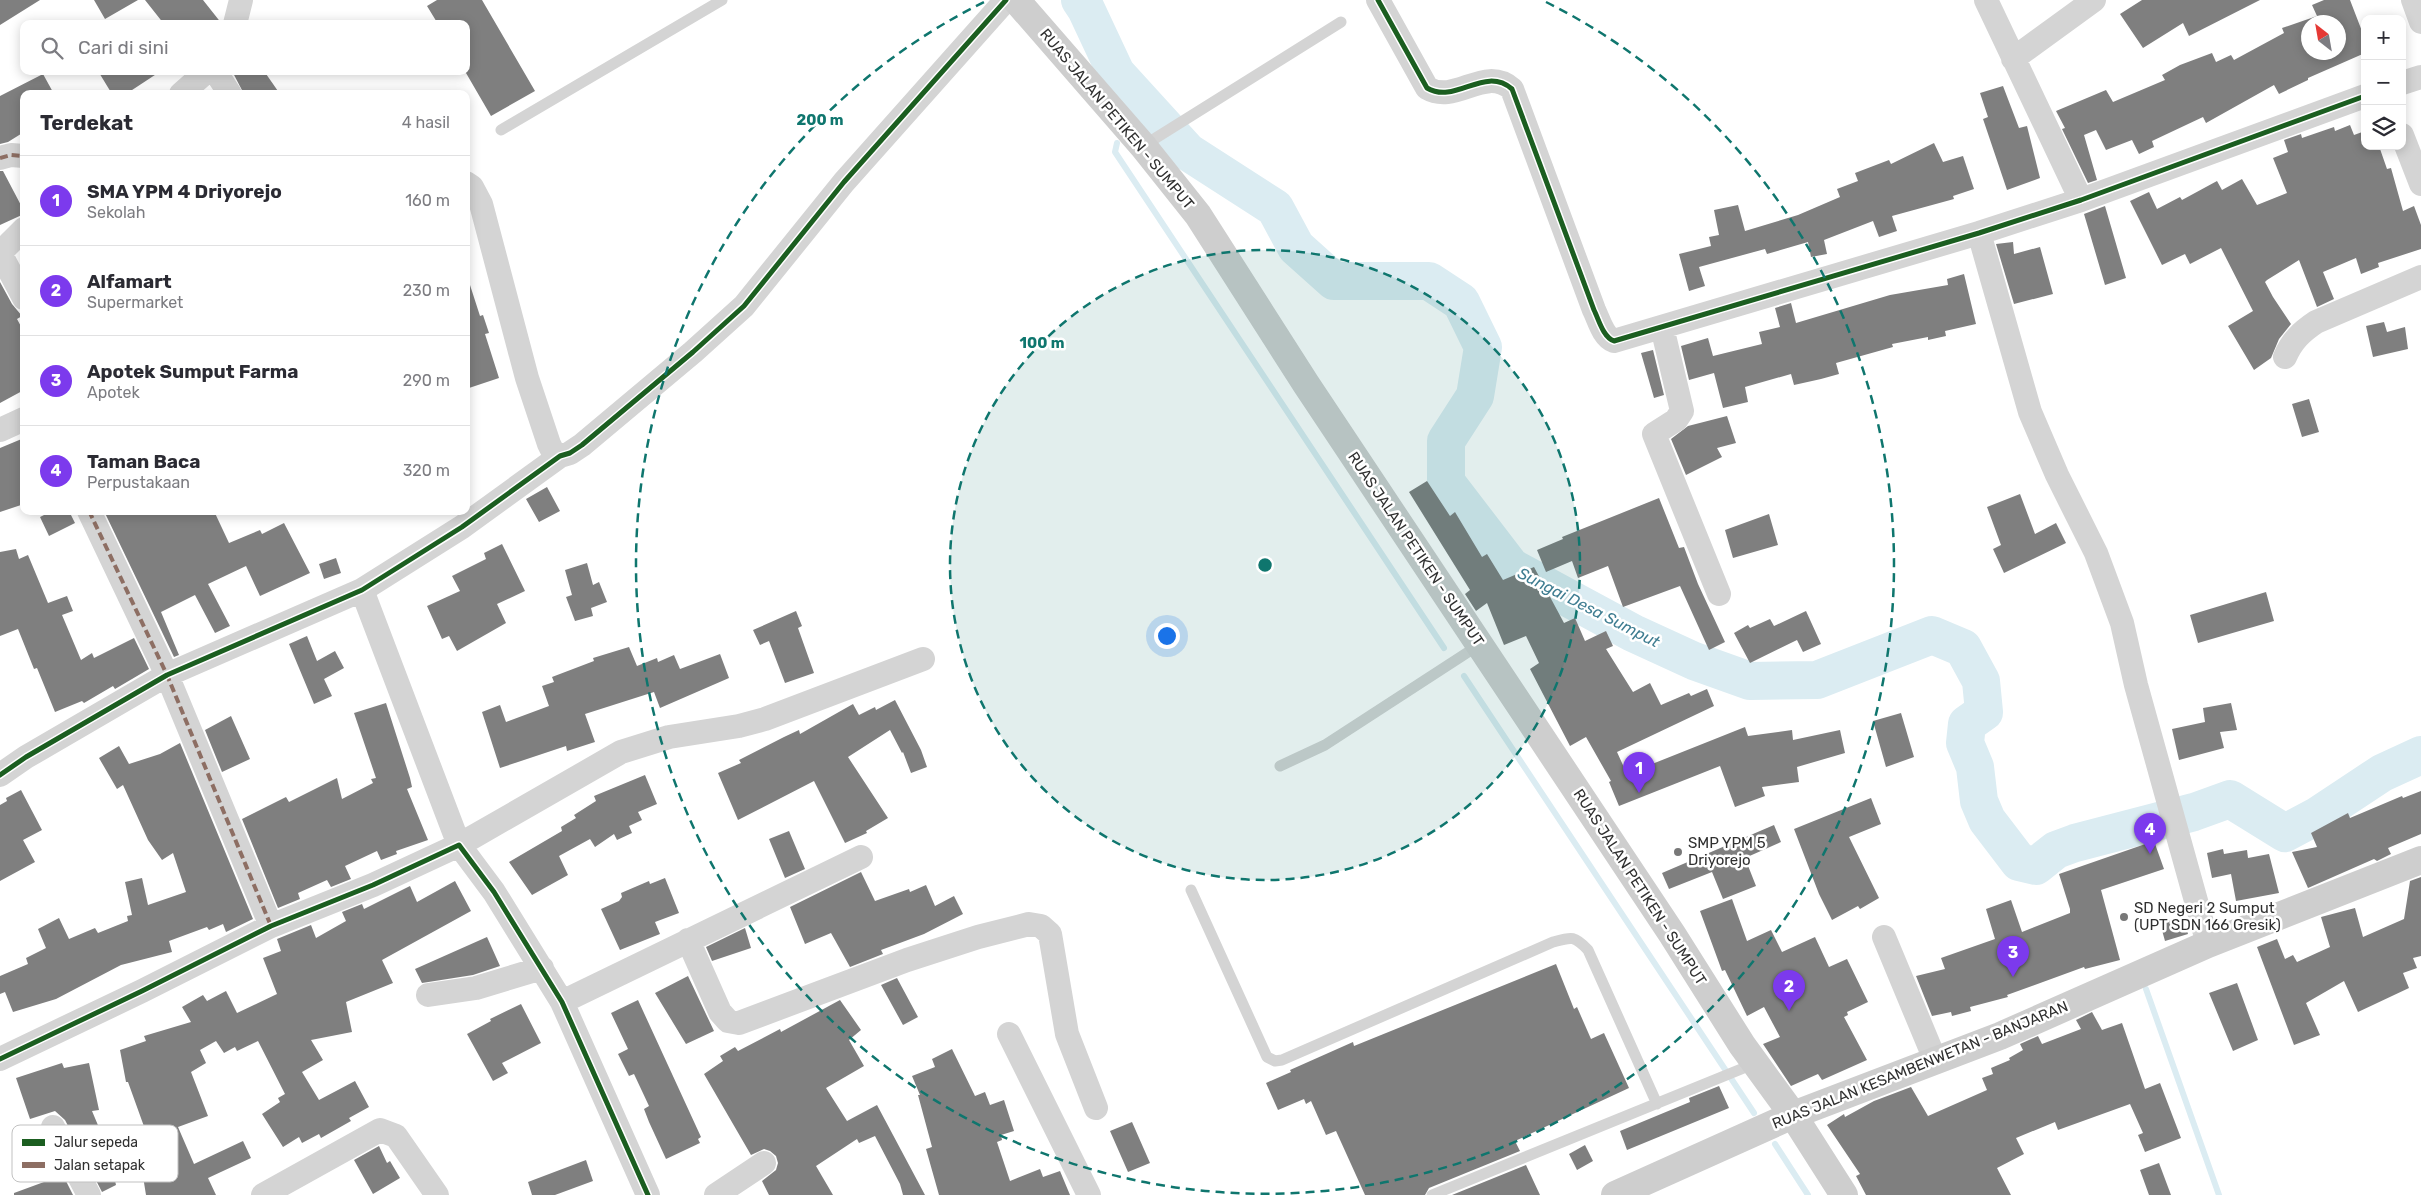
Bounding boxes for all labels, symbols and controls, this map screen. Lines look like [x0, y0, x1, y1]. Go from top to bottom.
north arrow [2301, 15, 2346, 60]
map controls [2361, 15, 2406, 150]
button: + [2361, 15, 2406, 60]
search box [20, 20, 470, 75]
street label: RUAS JALAN PETIKEN - SUMPUT [1036, 25, 1198, 213]
icon: search [38, 34, 66, 62]
text: Cari di sini [78, 36, 169, 59]
button: − [2361, 60, 2406, 105]
button: layers [2361, 105, 2406, 150]
text: Terdekat [40, 110, 133, 135]
text: 200 m [796, 111, 844, 129]
text: 4 hasil [402, 113, 450, 132]
text: SMA YPM 4 Driyorejo [87, 180, 282, 203]
text: 1 [52, 191, 60, 210]
text: 160 m [405, 191, 450, 210]
text: Sekolah [87, 203, 145, 222]
text: Alfamart [87, 270, 172, 293]
text: 2 [51, 281, 61, 300]
text: 230 m [403, 281, 450, 300]
text: Supermarket [87, 293, 183, 312]
text: 100 m [1020, 334, 1064, 352]
text: Apotek Sumput Farma [87, 360, 298, 383]
text: 3 [51, 371, 61, 390]
text: 290 m [403, 371, 450, 390]
text: Apotek [87, 383, 140, 402]
street label: RUAS JALAN PETIKEN - SUMPUT [1344, 449, 1488, 650]
text: Taman Baca [87, 450, 200, 473]
text: 4 [51, 461, 61, 480]
text: 320 m [403, 461, 450, 480]
text: Perpustakaan [87, 473, 190, 492]
centre of rings [1256, 556, 1274, 574]
water label: Sungai Desa Sumput [1515, 563, 1664, 652]
your location [1154, 623, 1180, 649]
pin: 1 [1623, 752, 1655, 793]
street label: RUAS JALAN PETIKEN - SUMPUT [1570, 786, 1710, 989]
pin: 4 [2134, 813, 2166, 854]
place label: SMP YPM 5 Driyorejo [1688, 834, 1766, 869]
marker: SMP YPM 5 Driyorejo [1672, 846, 1684, 858]
place label: SD Negeri 2 Sumput (UPT SDN 166 Gresik) [2134, 899, 2281, 934]
marker: SD Negeri 2 Sumput (UPT SDN 166 Gresik) [2118, 911, 2130, 923]
pin: 3 [1997, 936, 2029, 977]
pin: 2 [1773, 970, 1805, 1011]
street label: RUAS JALAN KESAMBENWETAN - BANJARAN [1769, 997, 2071, 1133]
legend [12, 1125, 178, 1182]
text: Jalur sepeda [54, 1134, 138, 1151]
text: Jalan setapak [54, 1157, 146, 1174]

